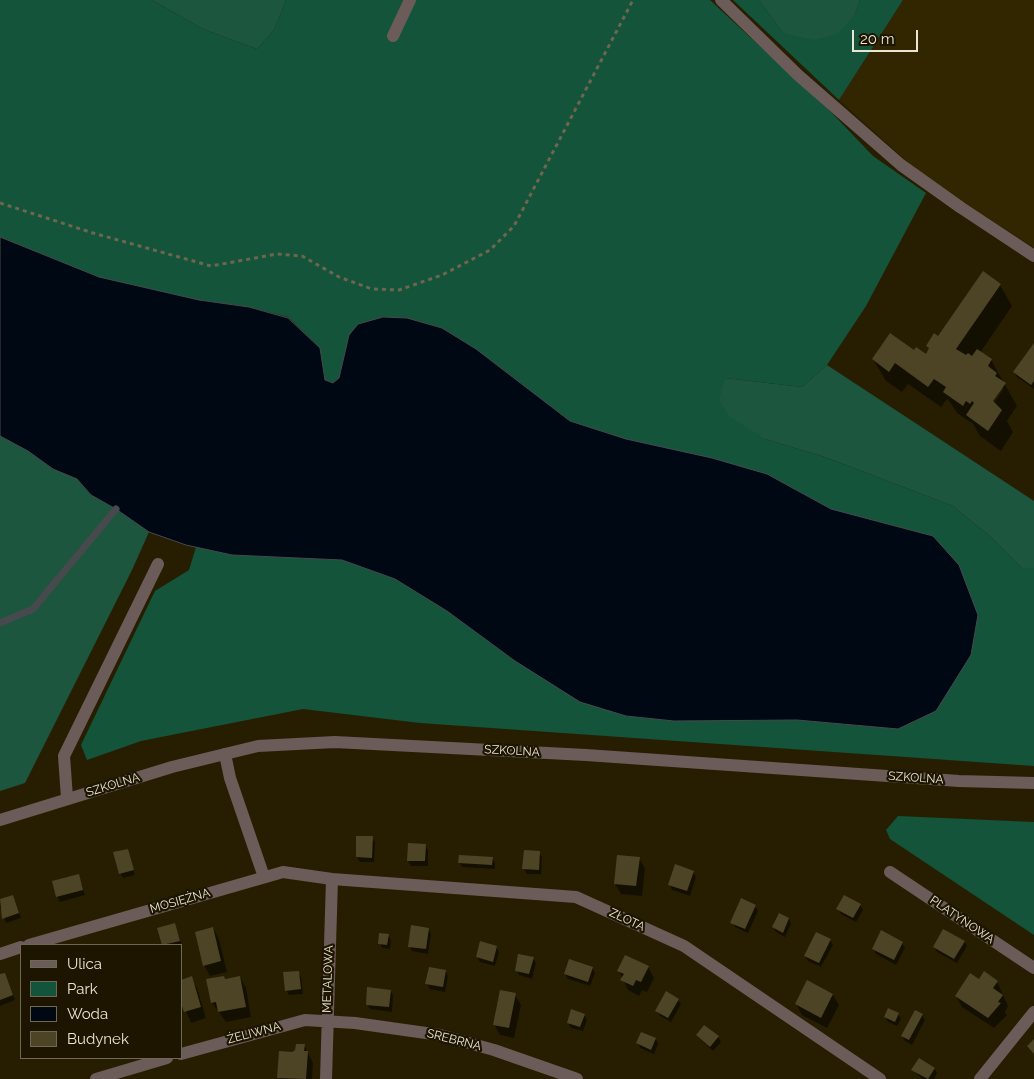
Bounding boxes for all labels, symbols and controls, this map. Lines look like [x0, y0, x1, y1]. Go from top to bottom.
scale bar [854, 20, 920, 52]
text: 20 m [860, 30, 895, 48]
street label: SZKOLNA [484, 742, 540, 760]
street label: SZKOLNA [888, 769, 944, 787]
street label: SZKOLNA [84, 770, 142, 800]
street label: MOSIĘŻNA [148, 886, 212, 916]
street label: PLATYNOWA [927, 893, 997, 947]
street label: ZŁOTA [607, 906, 647, 934]
legend [20, 944, 182, 1059]
street label: METALOWA [320, 945, 336, 1013]
text: Ulica [67, 955, 102, 973]
text: Park [67, 980, 98, 998]
text: Woda [67, 1005, 108, 1023]
street label: ŻELIWNA [226, 1019, 282, 1047]
street label: SREBRNA [425, 1026, 483, 1054]
text: Budynek [67, 1030, 129, 1048]

